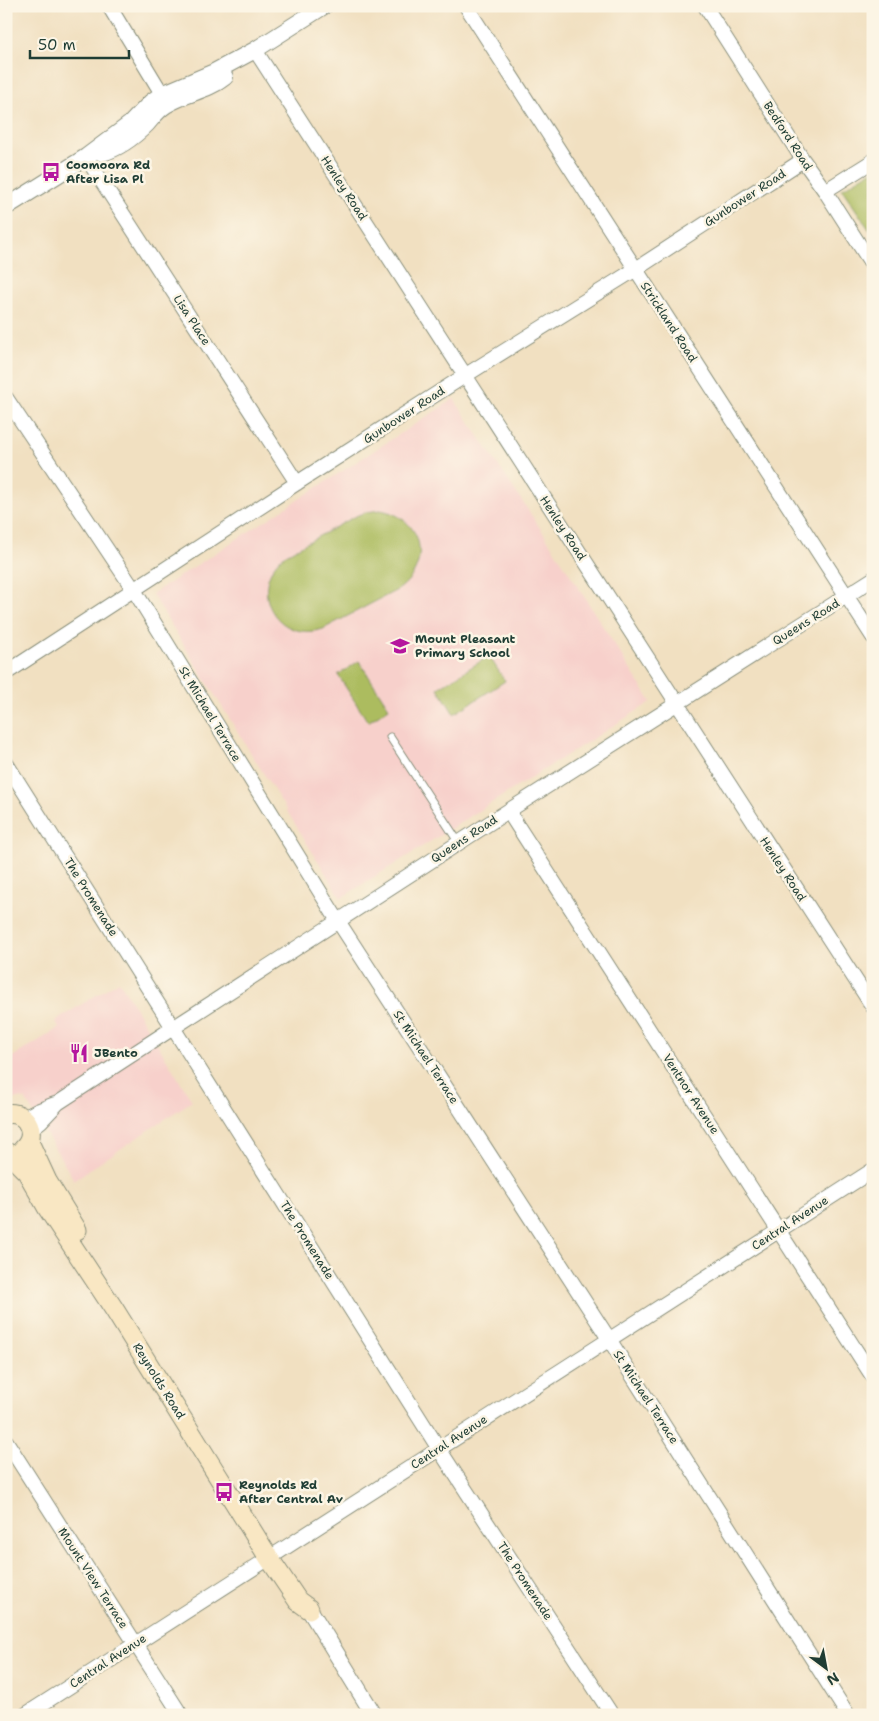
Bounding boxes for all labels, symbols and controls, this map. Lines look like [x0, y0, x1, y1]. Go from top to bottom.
scale bar [30, 28, 129, 60]
text: 50 m [38, 35, 76, 55]
street label: Bedford Road [760, 98, 817, 174]
street label: Henley Road [317, 153, 371, 224]
place label: Coomoora Rd After Lisa Pl [66, 157, 150, 187]
bus stop icon: Coomoora Rd After Lisa Pl [40, 161, 62, 183]
street label: Gunbower Road [701, 165, 789, 230]
street label: Strickland Road [637, 279, 701, 366]
street label: Lisa Place [170, 292, 214, 349]
street label: Gunbower Road [360, 382, 448, 447]
street label: Henley Road [536, 493, 590, 564]
street label: Queens Road [769, 595, 843, 649]
place label: Mount Pleasant Primary School [415, 631, 516, 661]
school or university icon: Mount Pleasant Primary School [389, 635, 411, 657]
street label: St Michael Terrace [175, 663, 245, 765]
street label: Queens Road [428, 811, 501, 866]
street label: Henley Road [756, 834, 810, 905]
street label: The Promenade [60, 855, 122, 940]
street label: St Michael Terrace [390, 1007, 462, 1107]
restaurant icon: JBento [68, 1042, 90, 1064]
place label: JBento [94, 1045, 138, 1061]
street label: Ventnor Avenue [659, 1051, 723, 1137]
street label: Central Avenue [749, 1192, 832, 1254]
street label: The Promenade [276, 1198, 338, 1283]
street label: Reynolds Road [129, 1340, 189, 1423]
street label: St Michael Terrace [610, 1347, 682, 1447]
street label: Central Avenue [408, 1411, 491, 1473]
place label: Reynolds Rd After Central Av [239, 1477, 343, 1507]
bus stop icon: Reynolds Rd After Central Av [213, 1481, 235, 1503]
street label: Mount View Terrace [54, 1524, 132, 1632]
street label: The Promenade [494, 1539, 556, 1623]
street label: Central Avenue [67, 1630, 150, 1692]
north arrow [802, 1644, 852, 1694]
text: N [823, 1668, 842, 1690]

